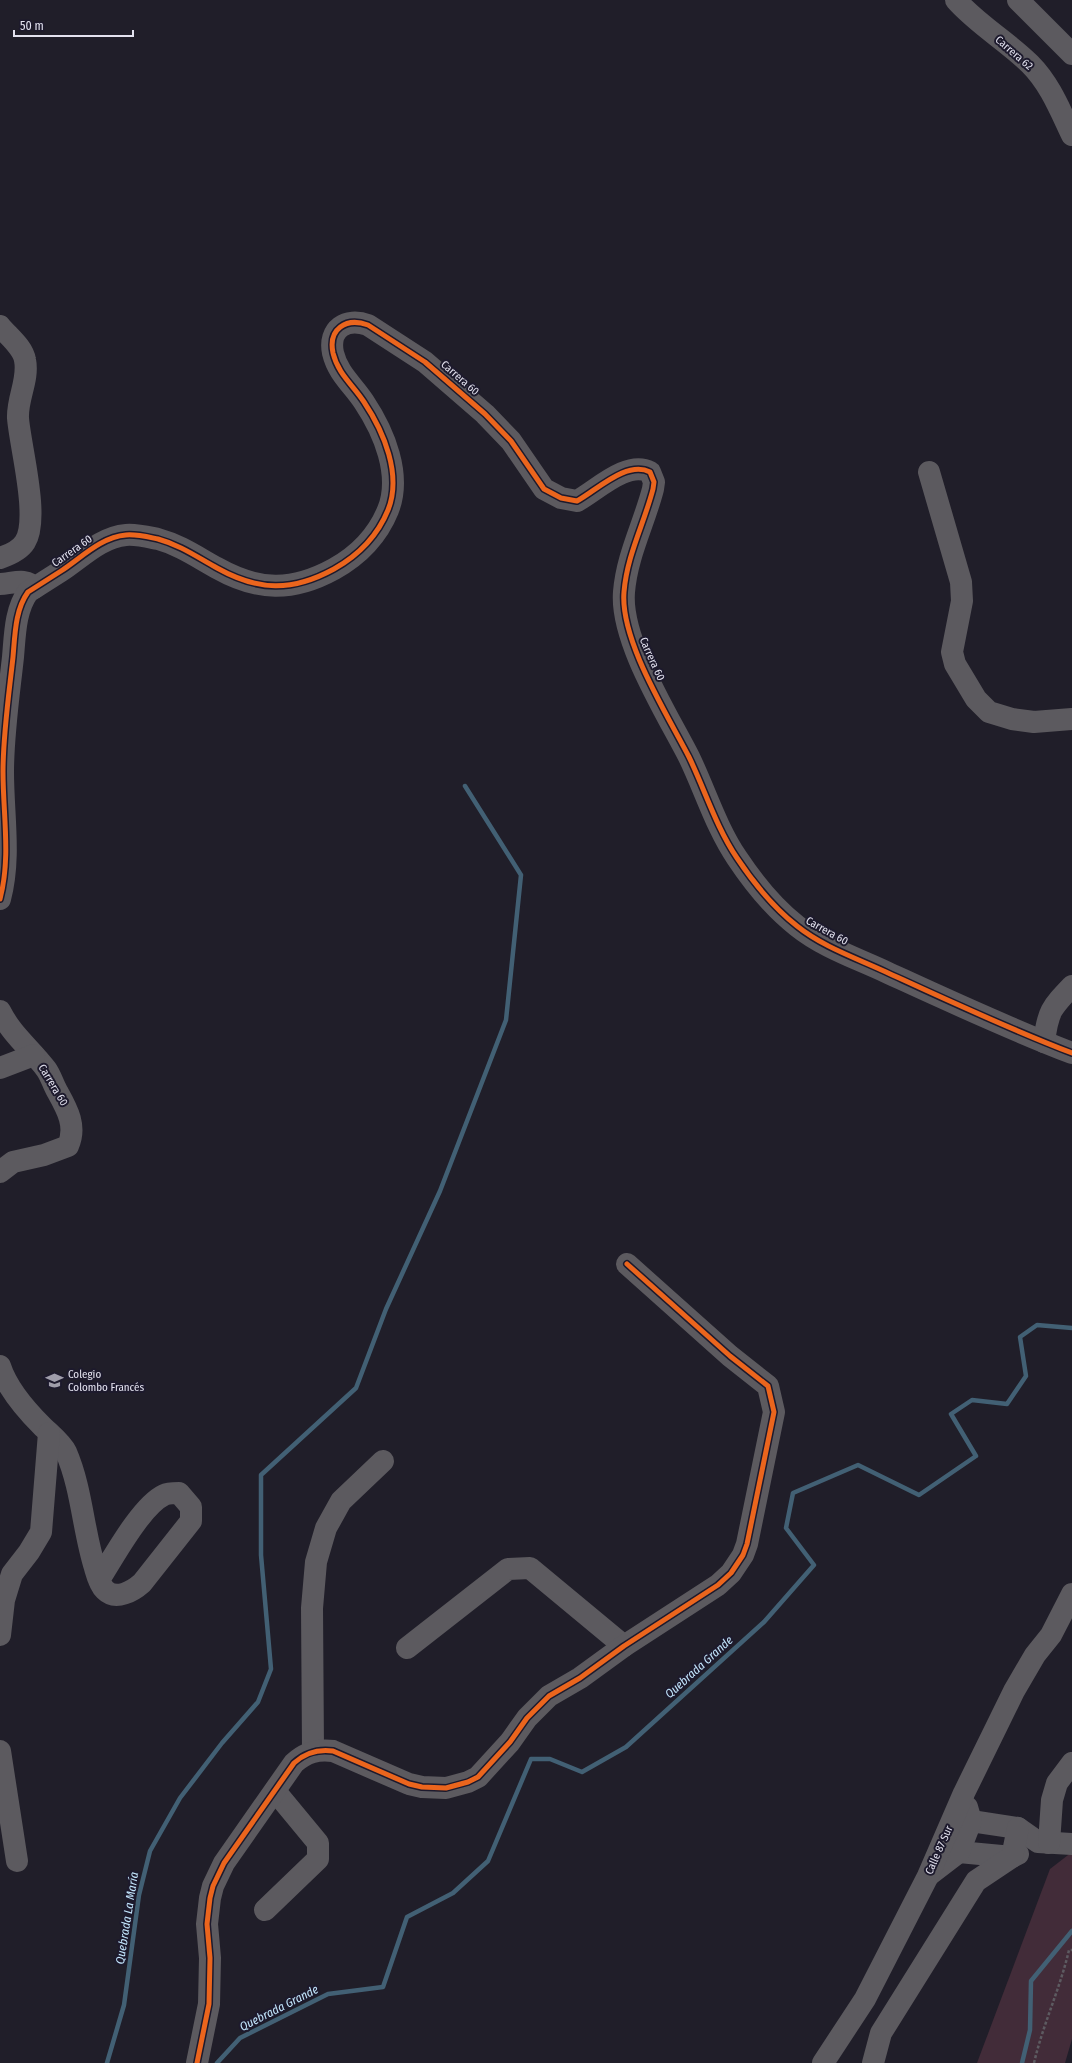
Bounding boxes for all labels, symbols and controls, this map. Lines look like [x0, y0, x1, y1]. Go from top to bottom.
scale bar [14, 12, 133, 38]
text: 50 m [20, 19, 44, 33]
street label: Carrera 62 [993, 33, 1035, 73]
street label: Carrera 60 [438, 358, 482, 398]
street label: Carrera 60 [49, 532, 95, 570]
street label: Carrera 60 [637, 635, 667, 683]
street label: Carrera 60 [804, 914, 851, 948]
street label: Carrera 60 [35, 1062, 71, 1108]
place label: Colegio Colombo Francés [68, 1368, 145, 1394]
school or university icon: Colegio Colombo Francés [45, 1370, 65, 1390]
water label: Quebrada Grande [662, 1633, 736, 1701]
street label: Calle 87 Sur [922, 1823, 956, 1876]
water label: Quebrada La María [113, 1871, 141, 1965]
water label: Quebrada Grande [237, 1982, 321, 2034]

